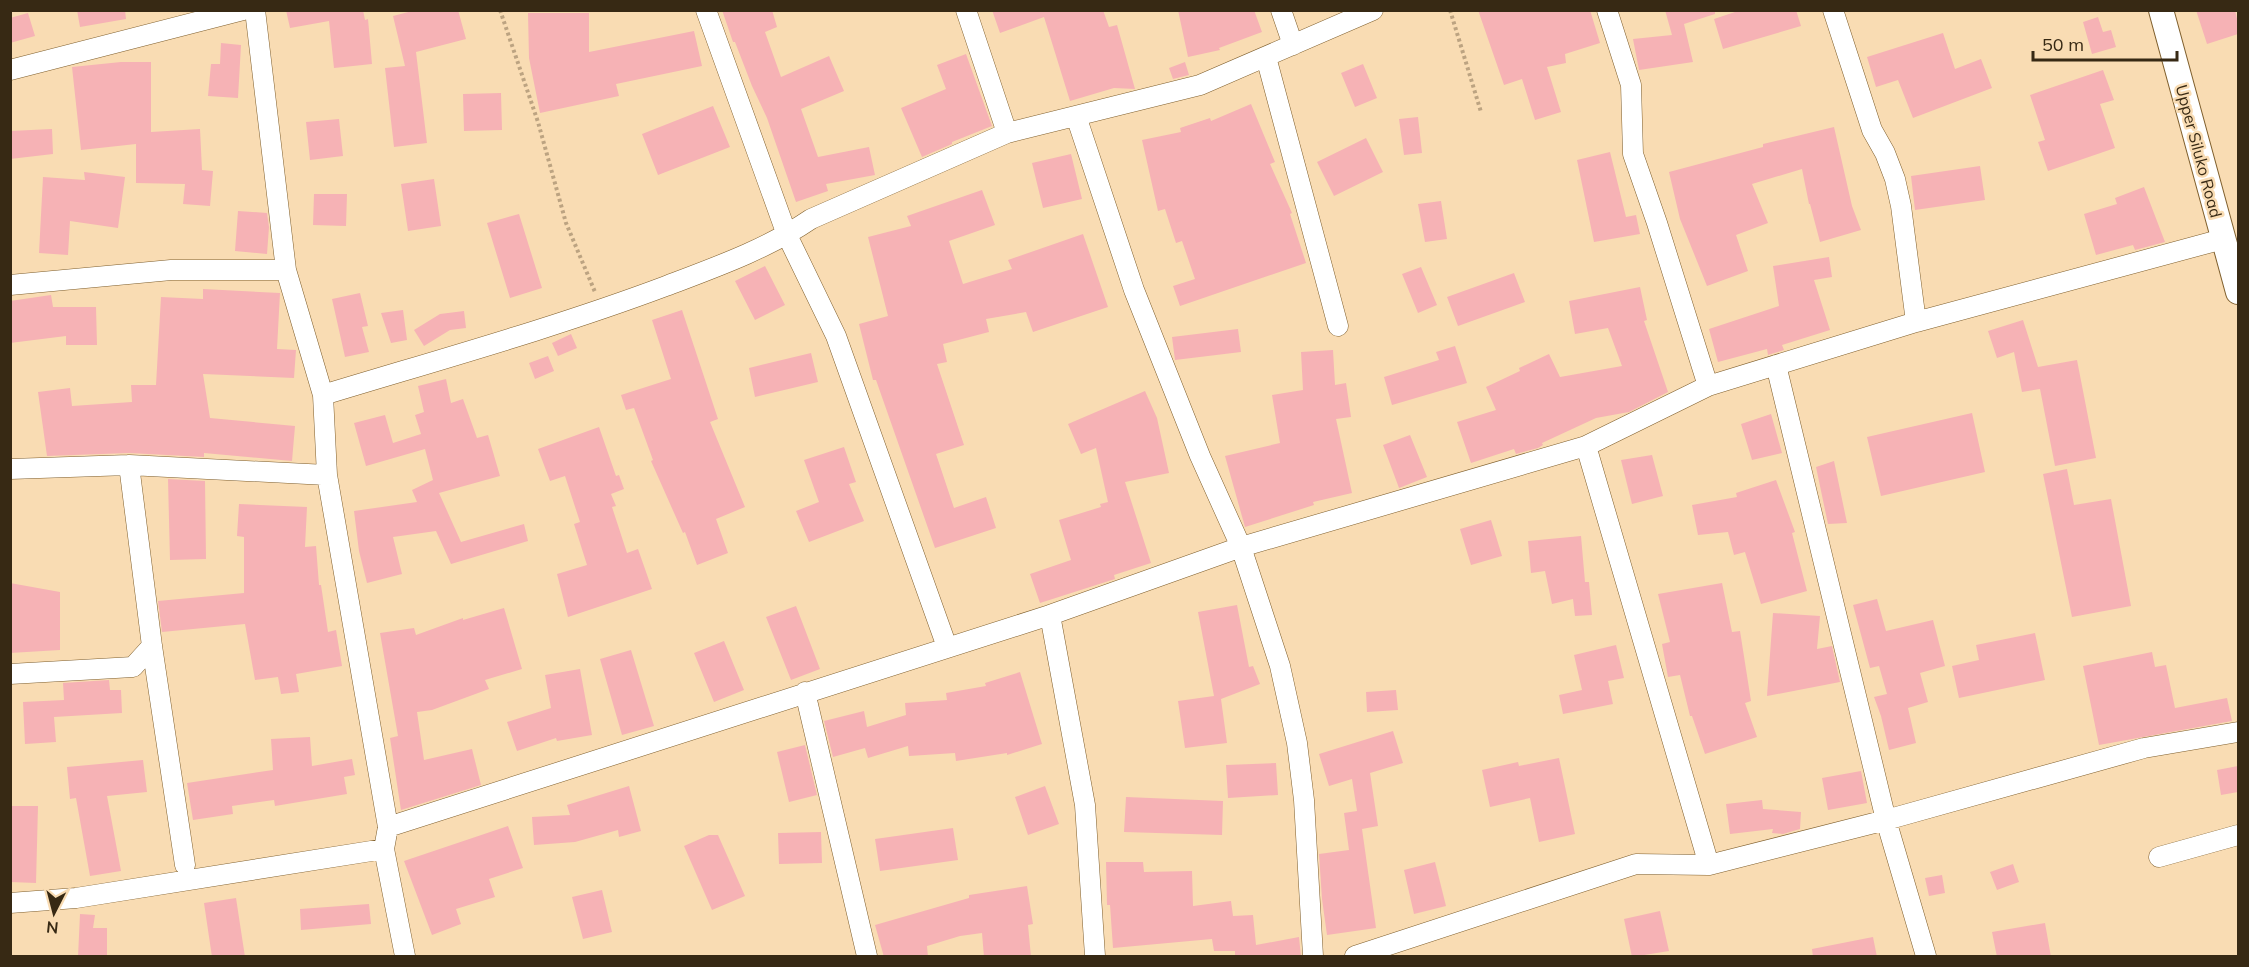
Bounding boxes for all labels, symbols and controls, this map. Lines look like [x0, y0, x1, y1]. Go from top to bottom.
scale bar [2033, 24, 2177, 62]
text: 50 m [2042, 33, 2084, 56]
street label: Upper Siluko Road [2172, 82, 2226, 220]
north arrow [24, 883, 84, 943]
text: N [45, 917, 59, 938]

